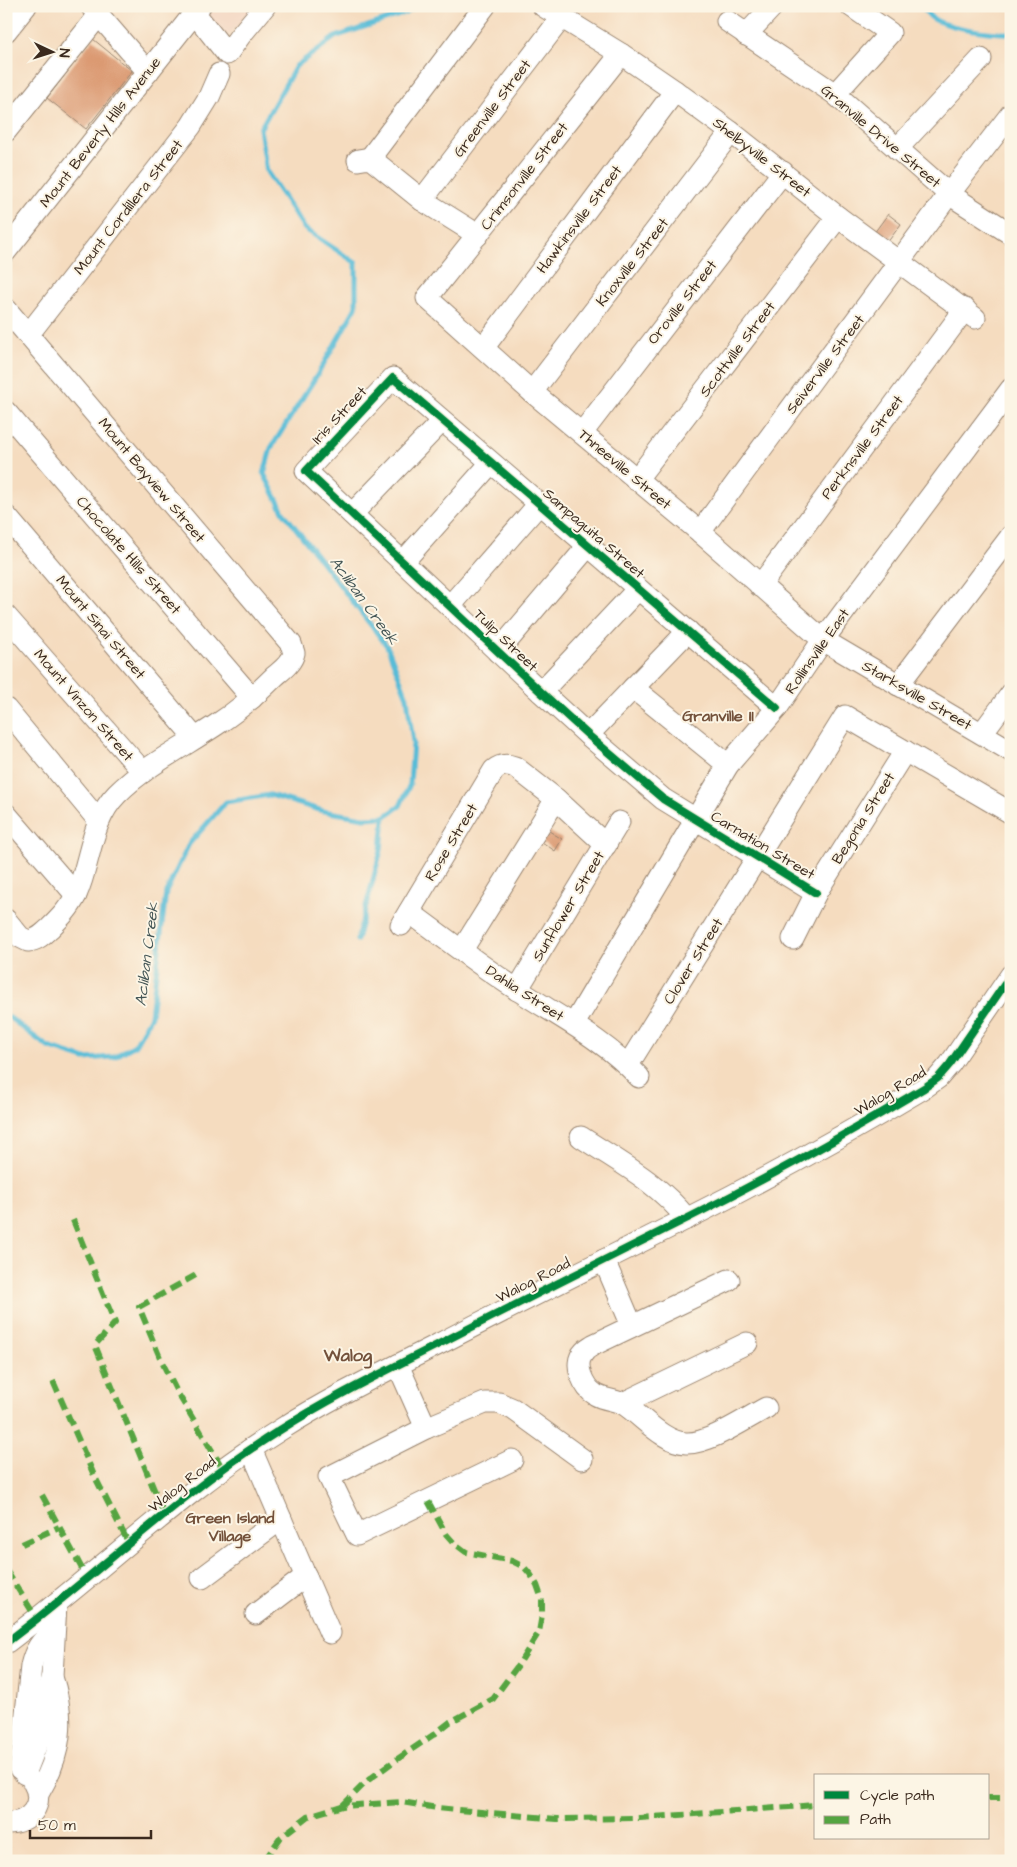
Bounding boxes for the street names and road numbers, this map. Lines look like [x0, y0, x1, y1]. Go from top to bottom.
street label: Mount Beverly Hills Avenue [35, 53, 167, 213]
street label: Greenville Street [449, 55, 536, 162]
street label: Granville Drive Street [816, 80, 945, 193]
street label: Shelbyville Street [708, 112, 815, 203]
street label: Crimsonville Street [476, 118, 573, 235]
street label: Mount Cordillera Street [69, 135, 188, 279]
street label: Hawkinsville Street [532, 161, 627, 278]
street label: Knoxville Street [591, 214, 674, 311]
street label: Oroville Street [643, 256, 722, 349]
street label: Scottville Street [694, 297, 780, 401]
street label: Seiverville Street [781, 310, 870, 418]
street label: Iris Street [307, 382, 372, 449]
street label: Perknsville Street [816, 391, 909, 504]
street label: Mount Bayview Street [92, 413, 210, 548]
street label: Thneeville Street [574, 424, 676, 515]
street label: Sampaguita Street [538, 483, 649, 584]
street label: Chocolate Hills Street [71, 492, 186, 619]
street label: Mount Sinai Street [51, 571, 150, 684]
street label: Tulip Street [469, 604, 543, 676]
street label: Rollinsville East [780, 604, 855, 698]
street label: Mount Vinzon Street [29, 645, 138, 766]
street label: Starksville Street [858, 655, 975, 735]
street label: Begonia Street [827, 768, 901, 869]
street label: Rose Street [420, 800, 483, 885]
street label: Carnation Street [707, 806, 819, 885]
street label: Sunflower Street [527, 847, 610, 965]
street label: Clover Street [659, 914, 728, 1008]
street label: Dahlia Street [482, 960, 568, 1027]
street label: Walog Road [850, 1061, 931, 1122]
street label: Walog Road [492, 1253, 575, 1309]
street label: Walog Road [144, 1451, 221, 1518]

